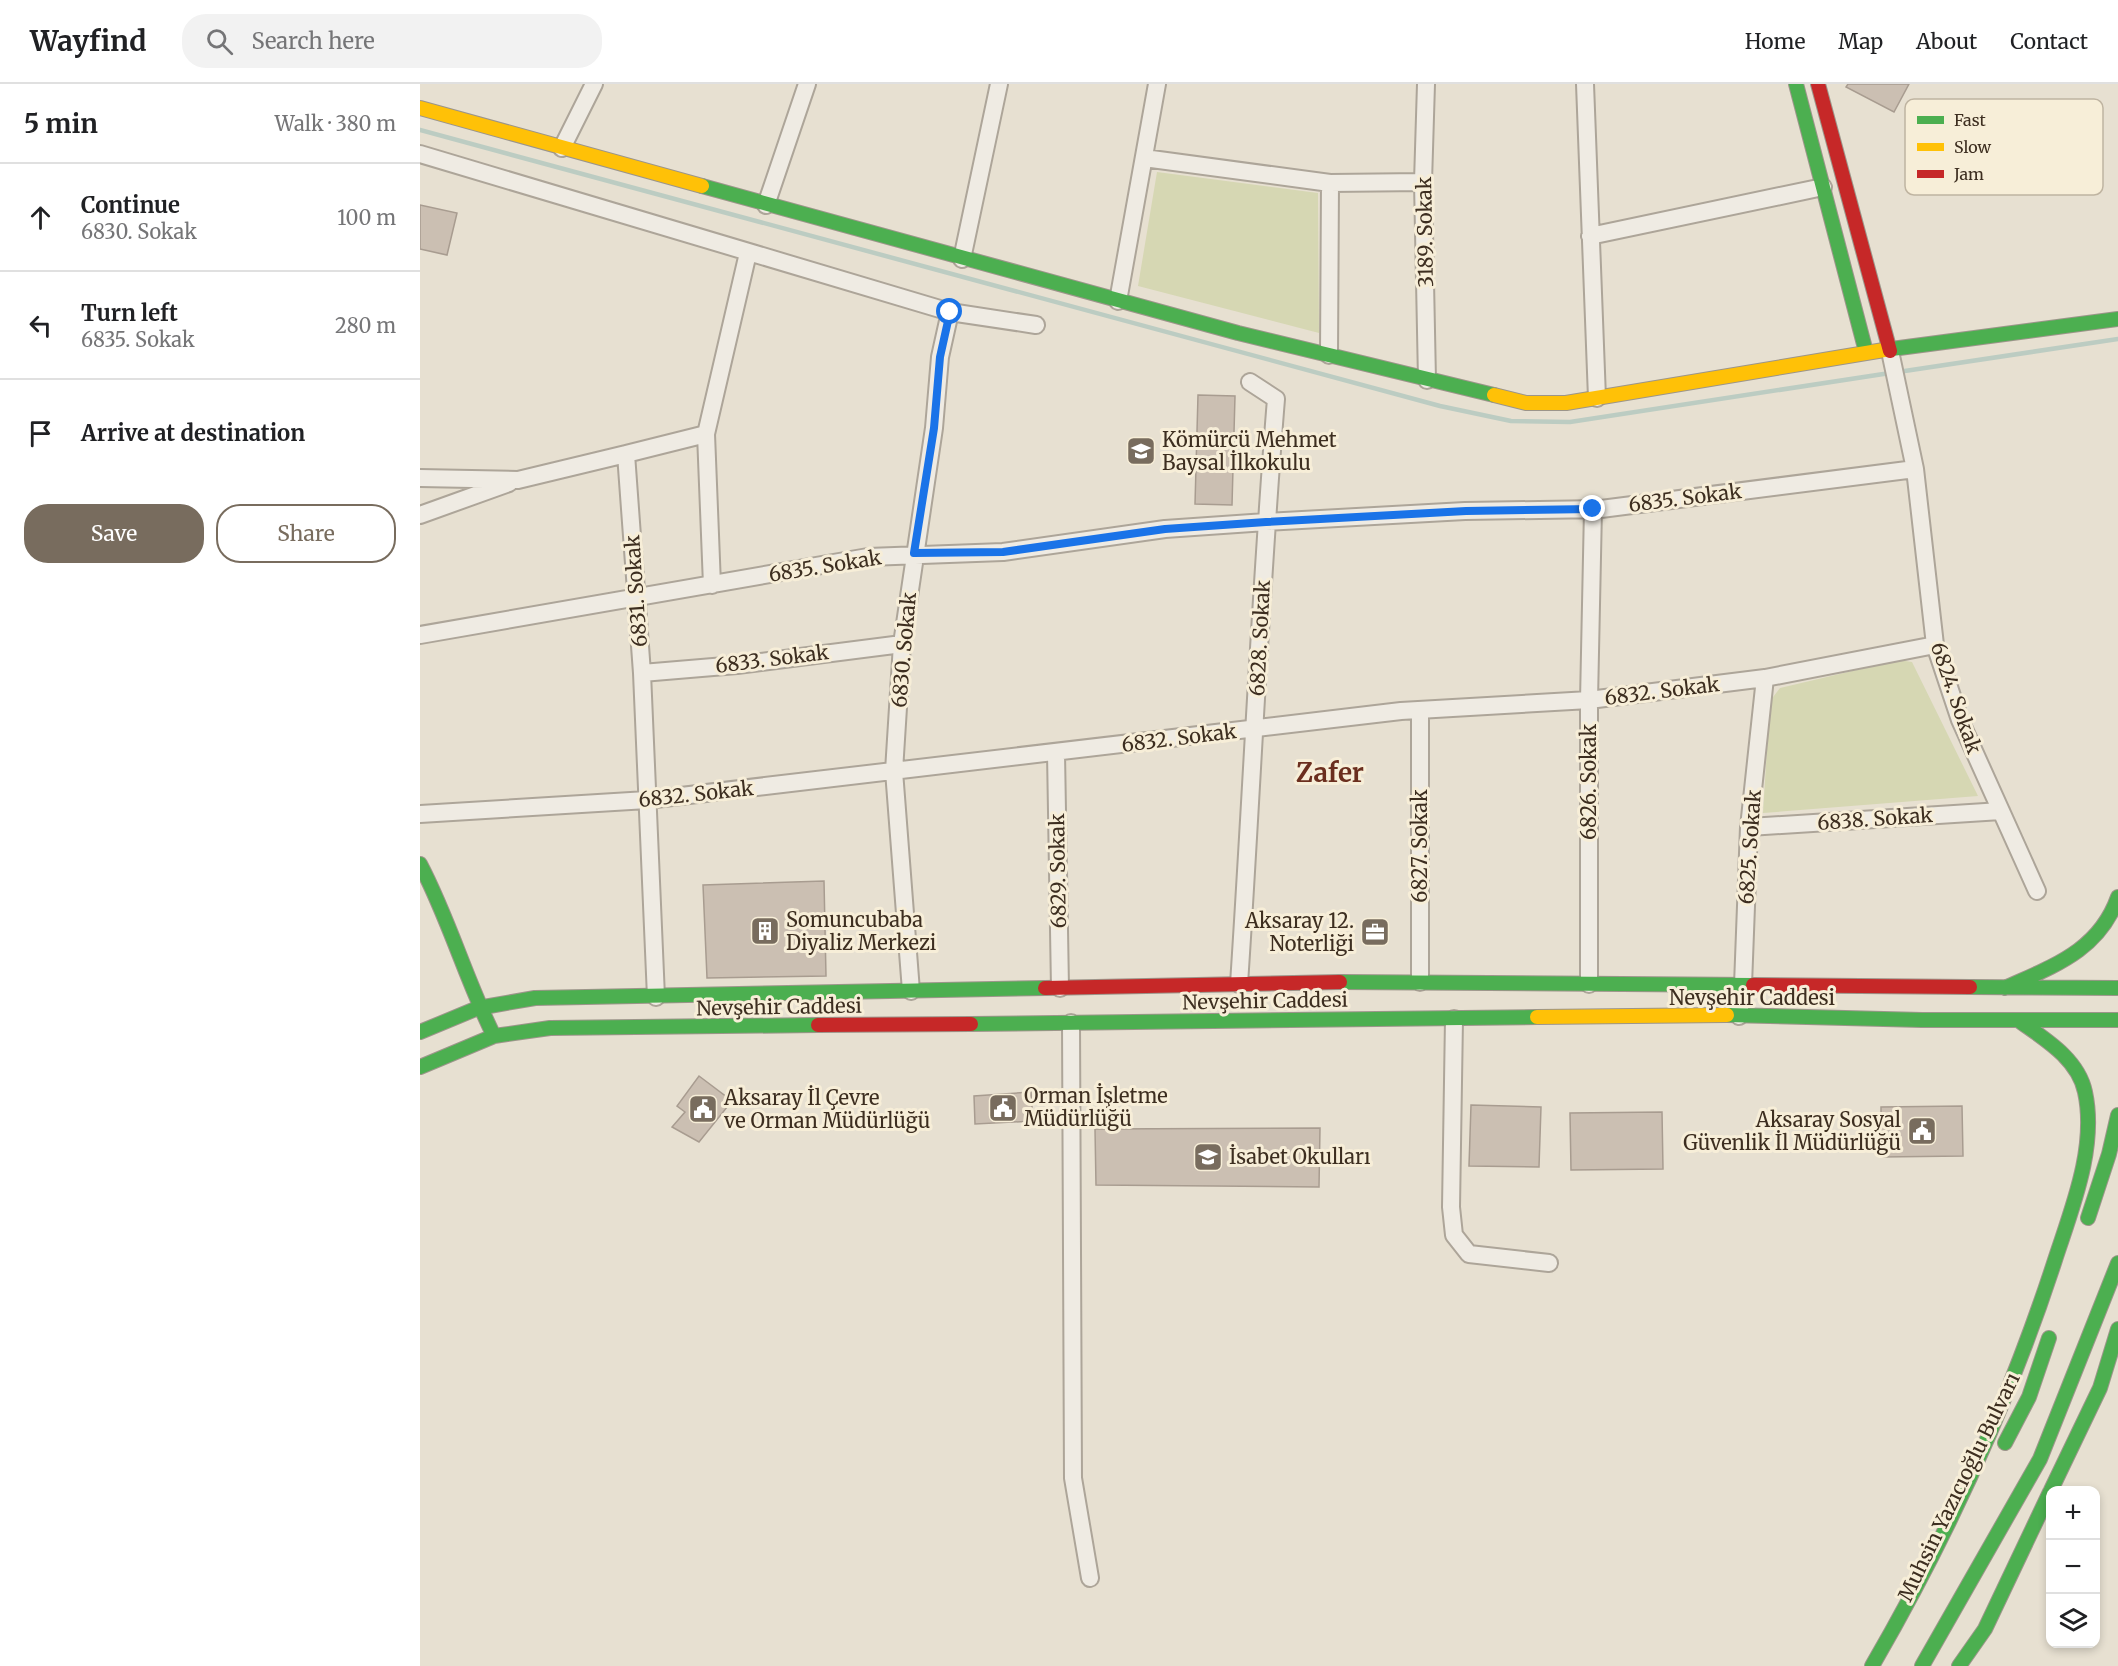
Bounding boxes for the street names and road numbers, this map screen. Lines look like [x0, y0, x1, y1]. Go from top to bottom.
street label: 3189. Sokak [1411, 176, 1438, 288]
street label: 6835. Sokak [1627, 478, 1743, 517]
street label: 6831. Sokak [619, 534, 652, 648]
street label: 6835. Sokak [767, 544, 883, 587]
street label: 6828. Sokak [1244, 579, 1275, 697]
street label: 6830. Sokak [886, 591, 921, 709]
street label: 6833. Sokak [714, 639, 830, 678]
street label: 6824. Sokak [1926, 639, 1987, 757]
street label: 6832. Sokak [1603, 671, 1721, 710]
street label: 6832. Sokak [1120, 718, 1238, 757]
street label: 6826. Sokak [1576, 724, 1601, 840]
street label: 6832. Sokak [637, 775, 755, 812]
street label: 6825. Sokak [1733, 788, 1766, 905]
street label: 6827. Sokak [1407, 789, 1432, 903]
street label: 6838. Sokak [1816, 802, 1934, 835]
street label: 6829. Sokak [1044, 813, 1071, 929]
street label: Nevşehir Caddesi [1669, 985, 1835, 1010]
street label: Nevşehir Caddesi [1182, 987, 1348, 1014]
street label: Nevşehir Caddesi [696, 993, 862, 1020]
street label: Muhsin Yazıcıoğlu Bulvarı [1892, 1368, 2025, 1605]

